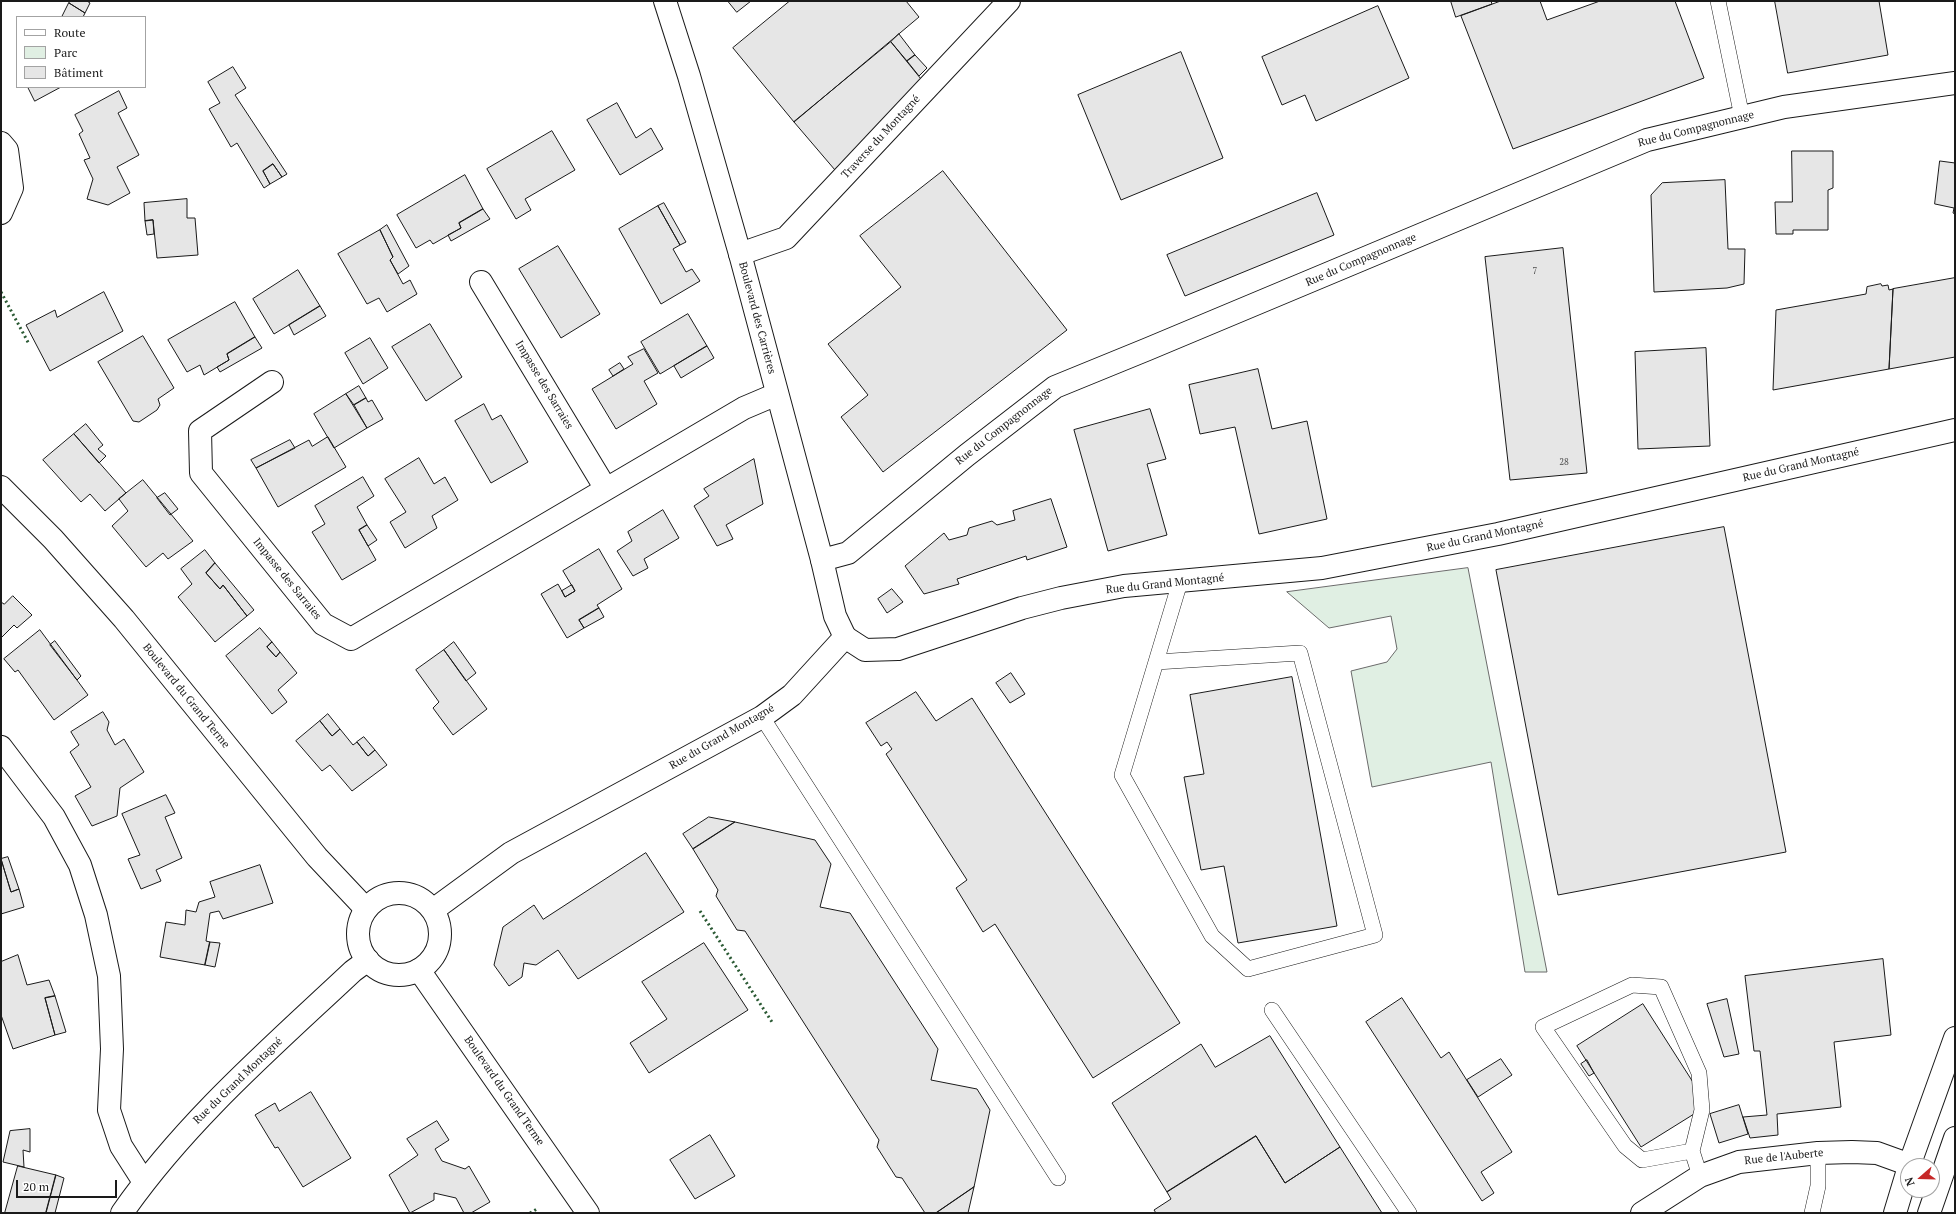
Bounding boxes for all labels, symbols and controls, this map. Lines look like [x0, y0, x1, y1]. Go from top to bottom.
legend [16, 16, 146, 88]
text: Route [54, 25, 85, 40]
text: Parc [54, 45, 77, 60]
text: Bâtiment [54, 65, 103, 80]
street label: Traverse du Montagné [839, 93, 923, 181]
street label: Rue du Compagnonnage [1637, 108, 1755, 150]
street label: Rue du Compagnonnage [1304, 231, 1418, 289]
street label: Boulevard des Carrières [736, 261, 778, 375]
house number: 7 [1533, 266, 1537, 276]
street label: Impasse des Sarraies [512, 338, 576, 432]
street label: Rue du Compagnonnage [953, 384, 1055, 468]
street label: Rue du Grand Montagné [1742, 445, 1860, 485]
house number: 28 [1559, 457, 1569, 467]
street label: Rue du Grand Montagné [1425, 517, 1545, 555]
street label: Impasse des Sarraies [250, 536, 324, 622]
street label: Rue du Grand Montagné [1105, 571, 1225, 597]
street label: Boulevard du Grand Terme [140, 641, 232, 751]
street label: Rue du Grand Montagné [667, 702, 777, 772]
street label: Boulevard du Grand Terme [461, 1034, 547, 1148]
street label: Rue du Grand Montagné [191, 1035, 285, 1127]
street label: Rue de l'Auberte [1744, 1146, 1824, 1168]
north arrow [1900, 1158, 1940, 1198]
scale bar [18, 1172, 119, 1198]
text: N [1902, 1175, 1918, 1188]
text: 20 m [23, 1179, 49, 1194]

